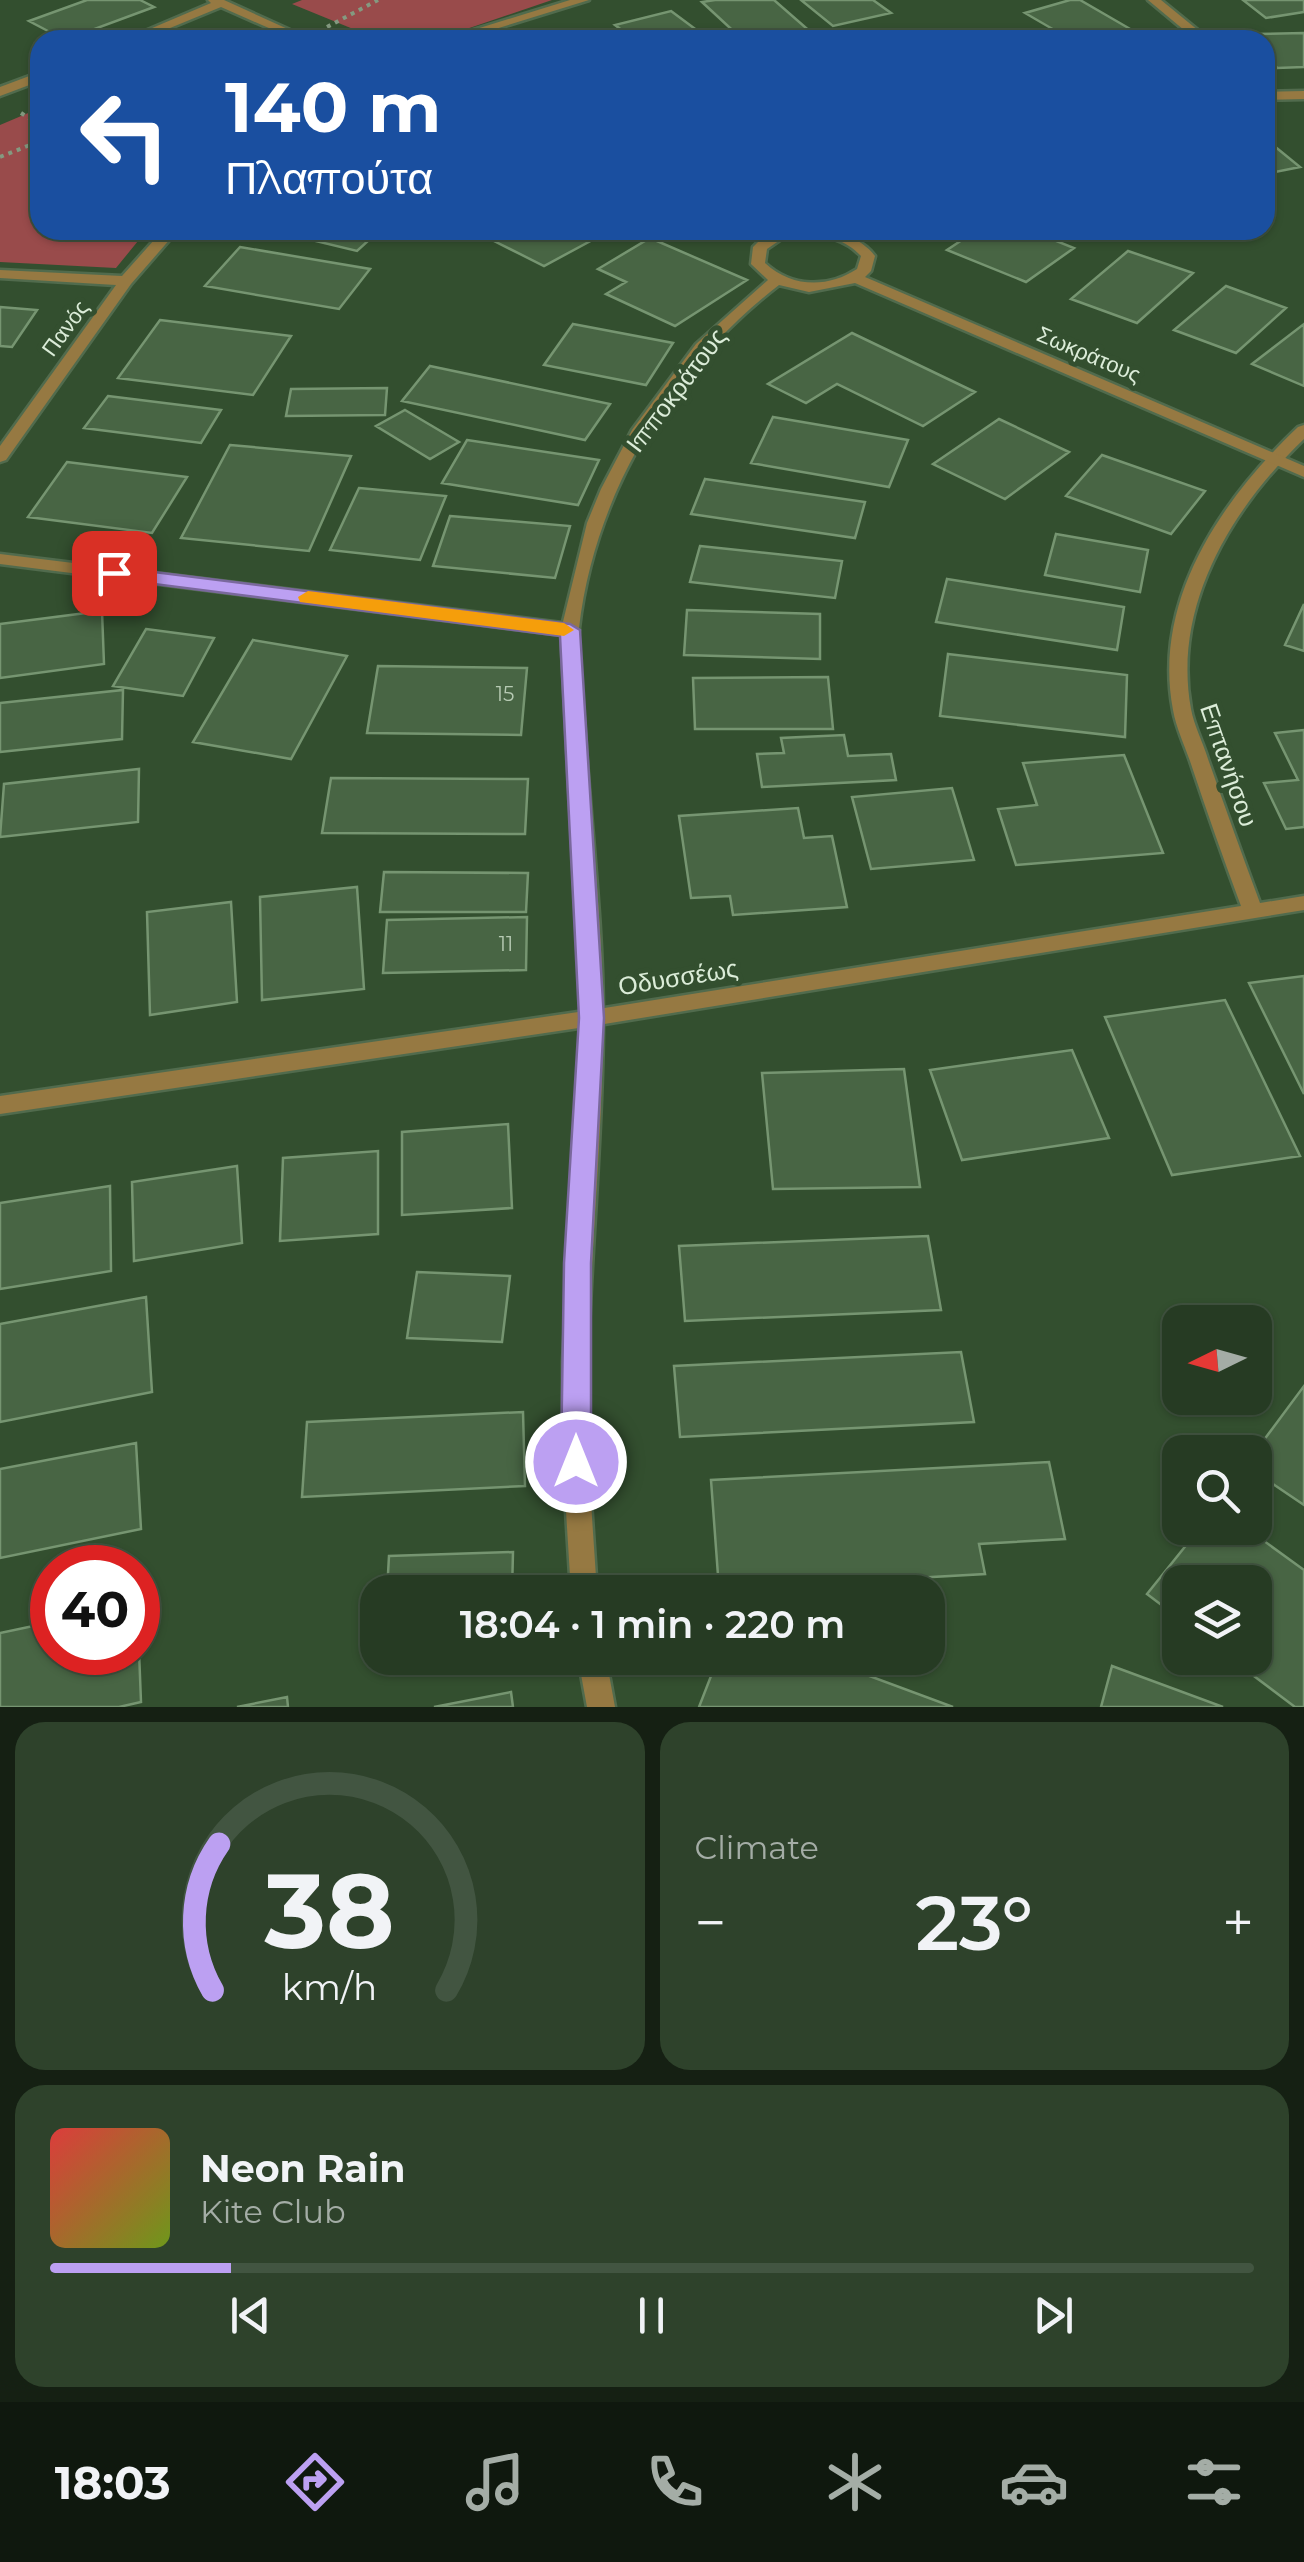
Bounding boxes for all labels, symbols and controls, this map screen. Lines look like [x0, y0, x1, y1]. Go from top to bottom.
text: 140 m [225, 64, 441, 150]
icon: left [60, 70, 190, 200]
text: Πλαπούτα [225, 150, 433, 205]
street label: Πανός [36, 295, 95, 361]
street label: Σωκράτους [1033, 320, 1145, 388]
street label: Ιπποκράτους [620, 322, 732, 458]
pin [72, 531, 157, 616]
icon: arrive [87, 546, 142, 601]
house number: 15 [496, 682, 514, 706]
street label: Επτανήσου [1194, 700, 1264, 830]
house number: 11 [499, 932, 513, 956]
street label: Οδυσσέως [616, 953, 740, 1001]
north arrow [1162, 1305, 1272, 1415]
map controls [1162, 1305, 1272, 1675]
position arrow [524, 1410, 628, 1514]
button: search [1162, 1435, 1272, 1545]
speed limit sign: 40 [30, 1545, 160, 1675]
button: layers [1162, 1565, 1272, 1675]
text: 18:04 · 1 min · 220 m [460, 1601, 845, 1648]
text: Climate [695, 1828, 819, 1867]
text: 38 [264, 1847, 395, 1974]
text: 23° [915, 1877, 1033, 1969]
text: − [695, 1889, 726, 1956]
text: + [1222, 1889, 1254, 1956]
text: km/h [282, 1965, 377, 2009]
text: Neon Rain [200, 2145, 405, 2192]
text: Kite Club [200, 2192, 346, 2231]
icon: previous [223, 2288, 278, 2343]
icon: pause [624, 2288, 679, 2343]
icon: next [1026, 2288, 1081, 2343]
icon: directions [280, 2447, 350, 2517]
icon: music [460, 2447, 530, 2517]
icon: phone [640, 2447, 710, 2517]
icon: climate [820, 2447, 890, 2517]
icon: car [999, 2447, 1069, 2517]
icon: filters [1179, 2447, 1249, 2517]
text: 18:03 [55, 2455, 171, 2510]

